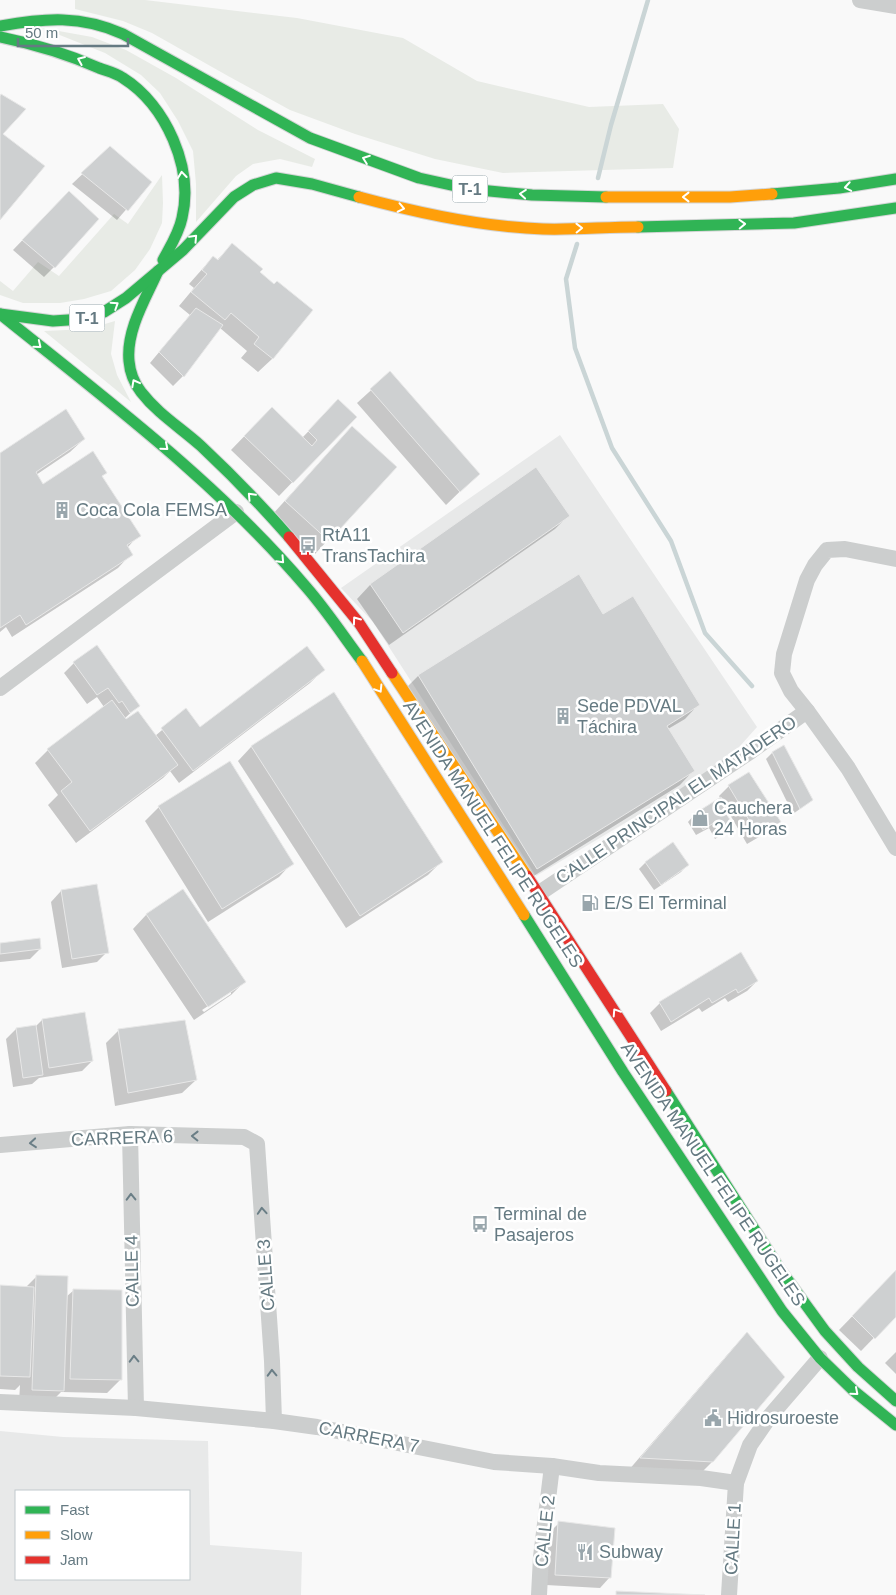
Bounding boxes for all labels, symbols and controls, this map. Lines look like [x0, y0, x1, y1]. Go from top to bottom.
scale bar [18, 15, 128, 47]
text: 50 m [25, 24, 58, 41]
one-way arrow [77, 56, 86, 67]
one-way arrow [362, 155, 371, 165]
one-way arrow [177, 170, 188, 178]
road number: T-1 [452, 175, 488, 202]
one-way arrow [844, 181, 852, 191]
one-way arrow [519, 189, 527, 200]
one-way arrow [682, 192, 690, 202]
one-way arrow [397, 202, 406, 213]
one-way arrow [738, 219, 746, 229]
one-way arrow [576, 223, 584, 233]
one-way arrow [188, 234, 197, 243]
one-way arrow [110, 302, 119, 311]
road number: T-1 [70, 304, 104, 332]
one-way arrow [33, 339, 42, 348]
one-way arrow [131, 380, 141, 389]
one-way arrow [159, 441, 168, 450]
one-way arrow [248, 493, 257, 502]
building icon: Coca Cola FEMSA [52, 500, 72, 520]
place label: Coca Cola FEMSA [76, 500, 227, 520]
place label: RtA11 TransTachira [322, 525, 426, 566]
bus stop icon: RtA11 TransTachira [298, 535, 318, 555]
one-way arrow [275, 554, 284, 563]
one-way arrow [353, 616, 362, 626]
one-way arrow [373, 684, 382, 693]
place label: Sede PDVAL Táchira [577, 696, 682, 737]
street label: AVENIDA MANUEL FELIPE RUGELES [399, 697, 587, 971]
building icon: Sede PDVAL Táchira [553, 706, 573, 726]
street label: CALLE PRINCIPAL EL MATADERO [552, 712, 800, 888]
place label: Cauchera 24 Horas [714, 798, 793, 839]
shop icon: Cauchera 24 Horas [690, 808, 710, 828]
fuel station icon: E/S El Terminal [580, 893, 600, 913]
place label: E/S El Terminal [604, 893, 727, 913]
one-way arrow [613, 1009, 622, 1018]
street label: AVENIDA MANUEL FELIPE RUGELES [617, 1038, 809, 1310]
street label: CARRERA 6 [71, 1126, 173, 1150]
one-way arrow [191, 1130, 199, 1141]
one-way arrow [28, 1137, 36, 1148]
one-way arrow [126, 1193, 136, 1200]
place label: Terminal de Pasajeros [494, 1204, 587, 1245]
one-way arrow [257, 1206, 268, 1214]
bus stop icon: Terminal de Pasajeros [470, 1214, 490, 1234]
street label: CALLE 4 [121, 1235, 143, 1307]
street label: CALLE 3 [254, 1238, 278, 1312]
one-way arrow [129, 1355, 139, 1363]
one-way arrow [267, 1369, 277, 1376]
one-way arrow [849, 1386, 858, 1395]
public building icon: Hidrosuroeste [703, 1408, 723, 1428]
place label: Hidrosuroeste [727, 1408, 839, 1428]
street label: CARRERA 7 [317, 1417, 421, 1457]
legend [15, 1490, 190, 1580]
street label: CALLE 2 [531, 1494, 559, 1568]
text: Fast [60, 1501, 90, 1518]
street label: CALLE 1 [721, 1503, 745, 1575]
text: Slow [60, 1526, 93, 1543]
restaurant icon: Subway [575, 1542, 595, 1562]
place label: Subway [599, 1542, 663, 1562]
text: Jam [60, 1551, 88, 1568]

